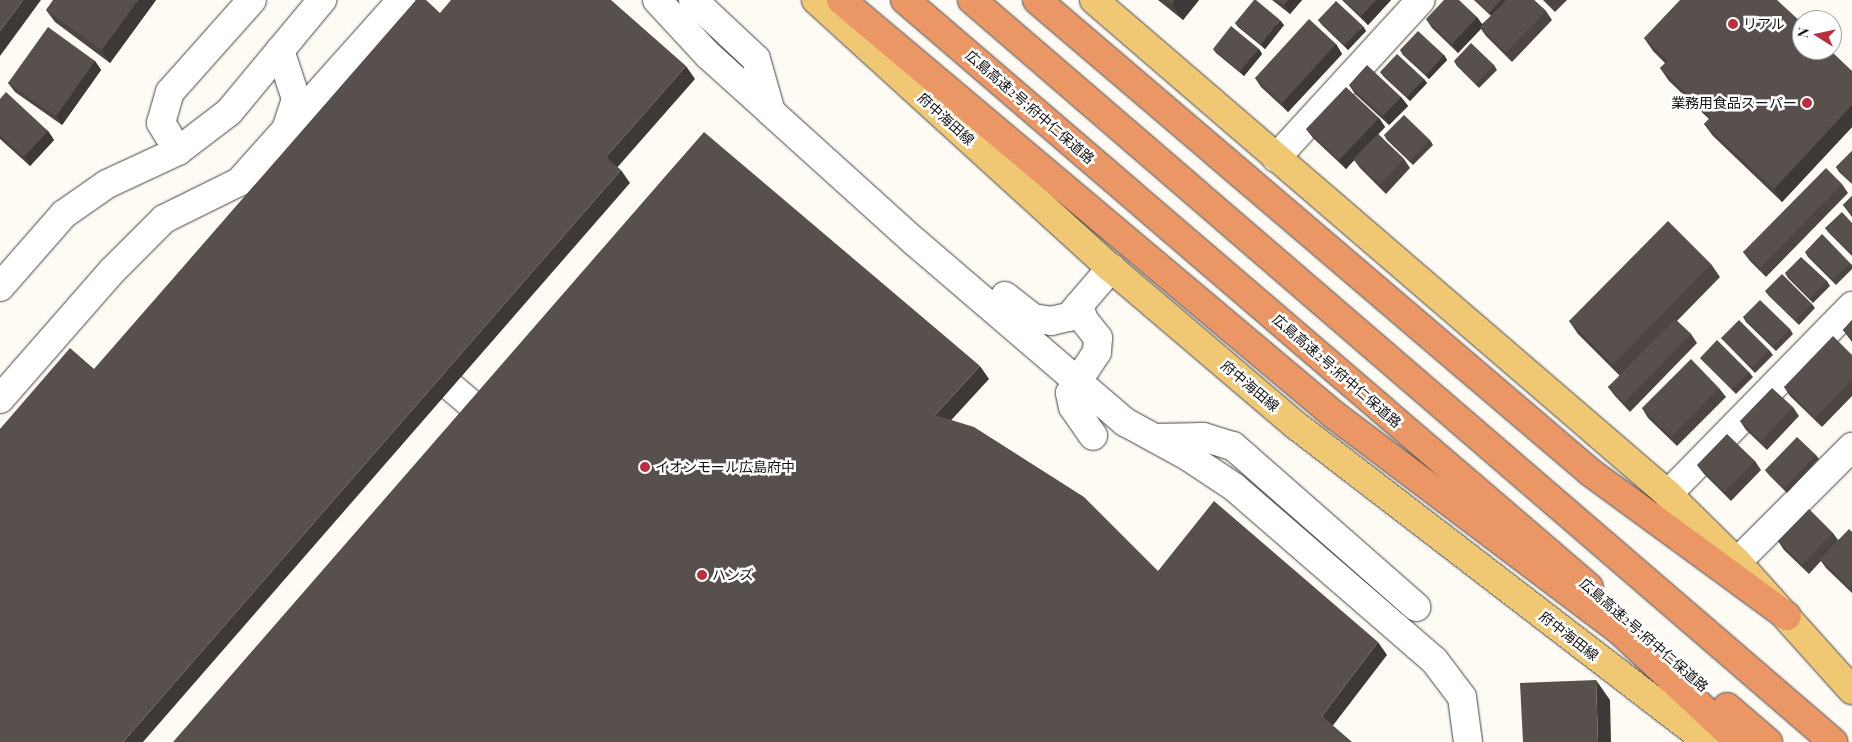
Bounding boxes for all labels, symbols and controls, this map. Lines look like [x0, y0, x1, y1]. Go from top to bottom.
north arrow [1792, 10, 1842, 60]
place label: リアル [1743, 16, 1785, 32]
marker: リアル [1727, 18, 1739, 30]
text: N [1792, 26, 1813, 39]
street label: 広島高速2号;府中仁保道路 [962, 47, 1098, 167]
street label: 府中海田線 [914, 89, 978, 149]
place label: 業務用食品スーパー [1671, 95, 1797, 111]
marker: 業務用食品スーパー [1801, 97, 1813, 109]
street label: 広島高速2号;府中仁保道路 [1269, 311, 1405, 431]
street label: 府中海田線 [1218, 357, 1282, 415]
place label: イオンモール広島府中 [655, 459, 795, 475]
marker: イオンモール広島府中 [639, 461, 651, 473]
place label: ハンズ [712, 567, 754, 583]
marker: ハンズ [696, 569, 708, 581]
street label: 広島高速2号;府中仁保道路 [1576, 575, 1712, 695]
street label: 府中海田線 [1536, 608, 1602, 664]

